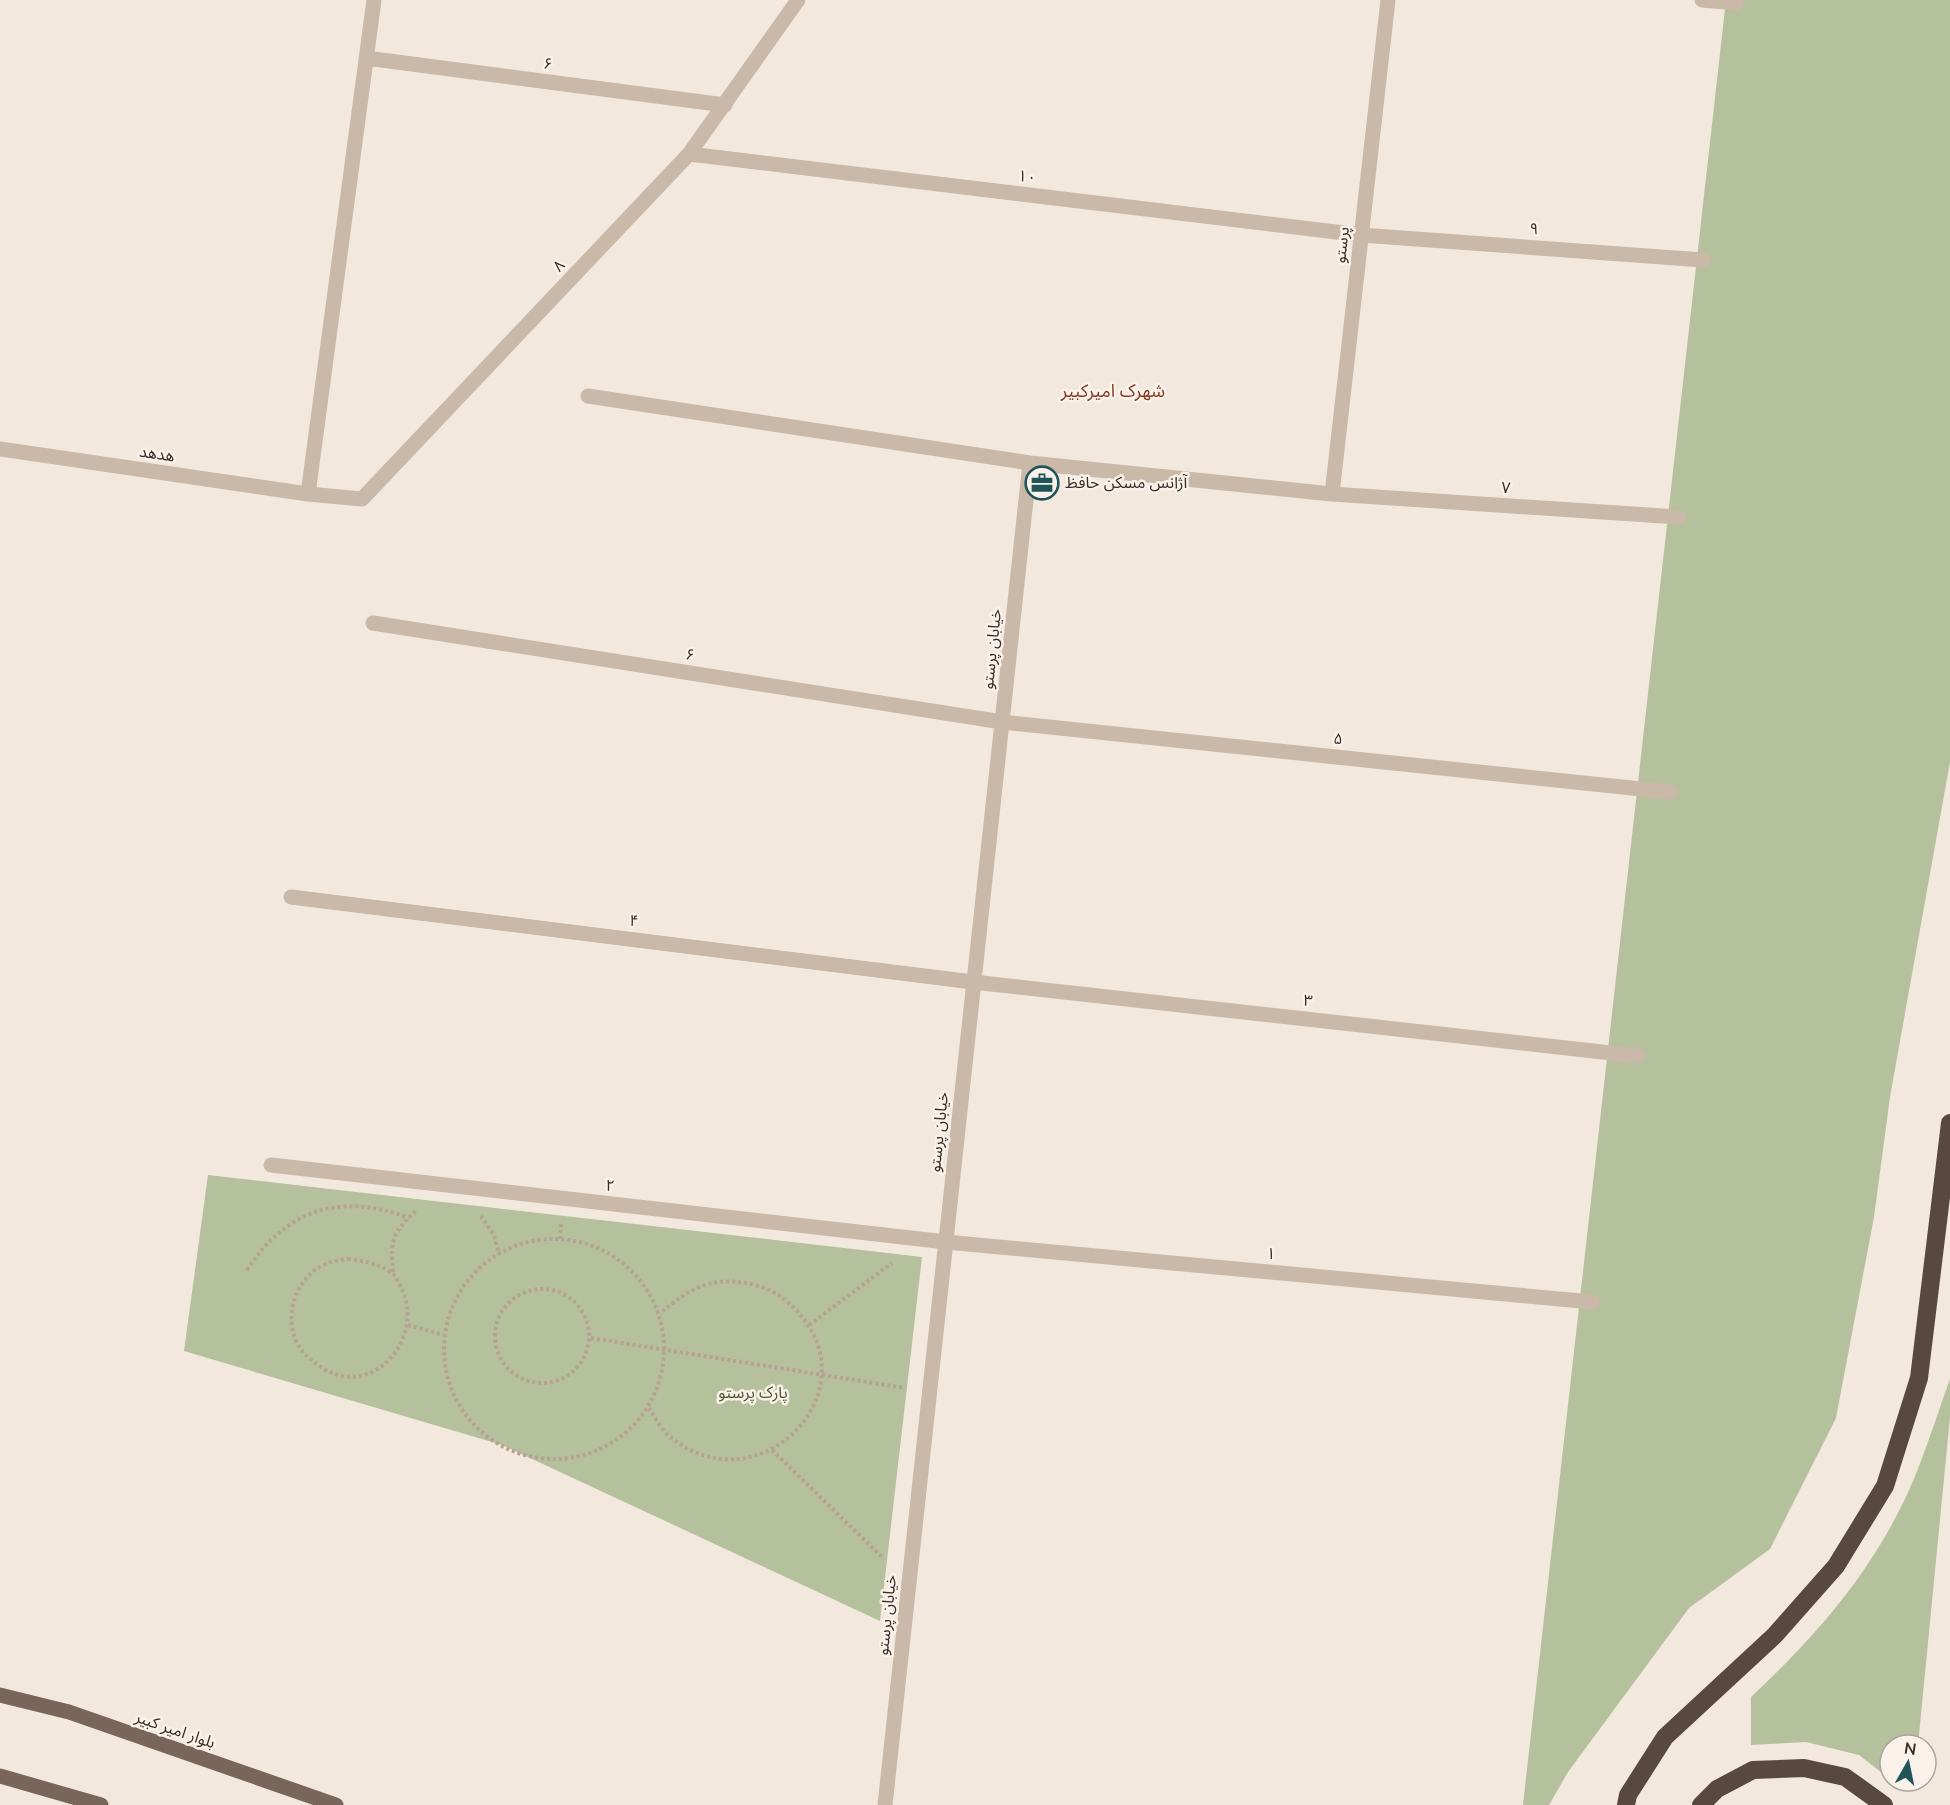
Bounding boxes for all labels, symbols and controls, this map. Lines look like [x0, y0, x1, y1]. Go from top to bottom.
street label: ۶ [542, 53, 554, 75]
street label: ۱۰ [1017, 165, 1037, 189]
street label: ۹ [1529, 218, 1539, 240]
street label: پرستو [1329, 226, 1355, 264]
street label: ۸ [548, 255, 570, 277]
district label: شهرک امیرکبیر [1060, 379, 1165, 403]
street label: هدهد [138, 441, 176, 467]
office icon: آژانس مسکن حافظ [1024, 465, 1060, 501]
place label: آژانس مسکن حافظ [1065, 472, 1189, 494]
street label: ۷ [1501, 477, 1511, 499]
street label: خیابان پرستو [977, 608, 1007, 690]
street label: ۶ [684, 643, 696, 667]
street label: ۵ [1332, 728, 1344, 750]
street label: ۴ [628, 910, 640, 932]
street label: ۳ [1302, 990, 1314, 1012]
street label: خیابان پرستو [924, 1091, 954, 1173]
street label: ۲ [604, 1175, 616, 1197]
street label: ۱ [1265, 1243, 1277, 1265]
park label: پارک پرستو [718, 1382, 788, 1404]
street label: خیابان پرستو [872, 1574, 902, 1656]
street label: بلوار امیر کبیر [131, 1706, 218, 1754]
north arrow [1878, 1733, 1938, 1793]
text: N [1903, 1737, 1918, 1761]

